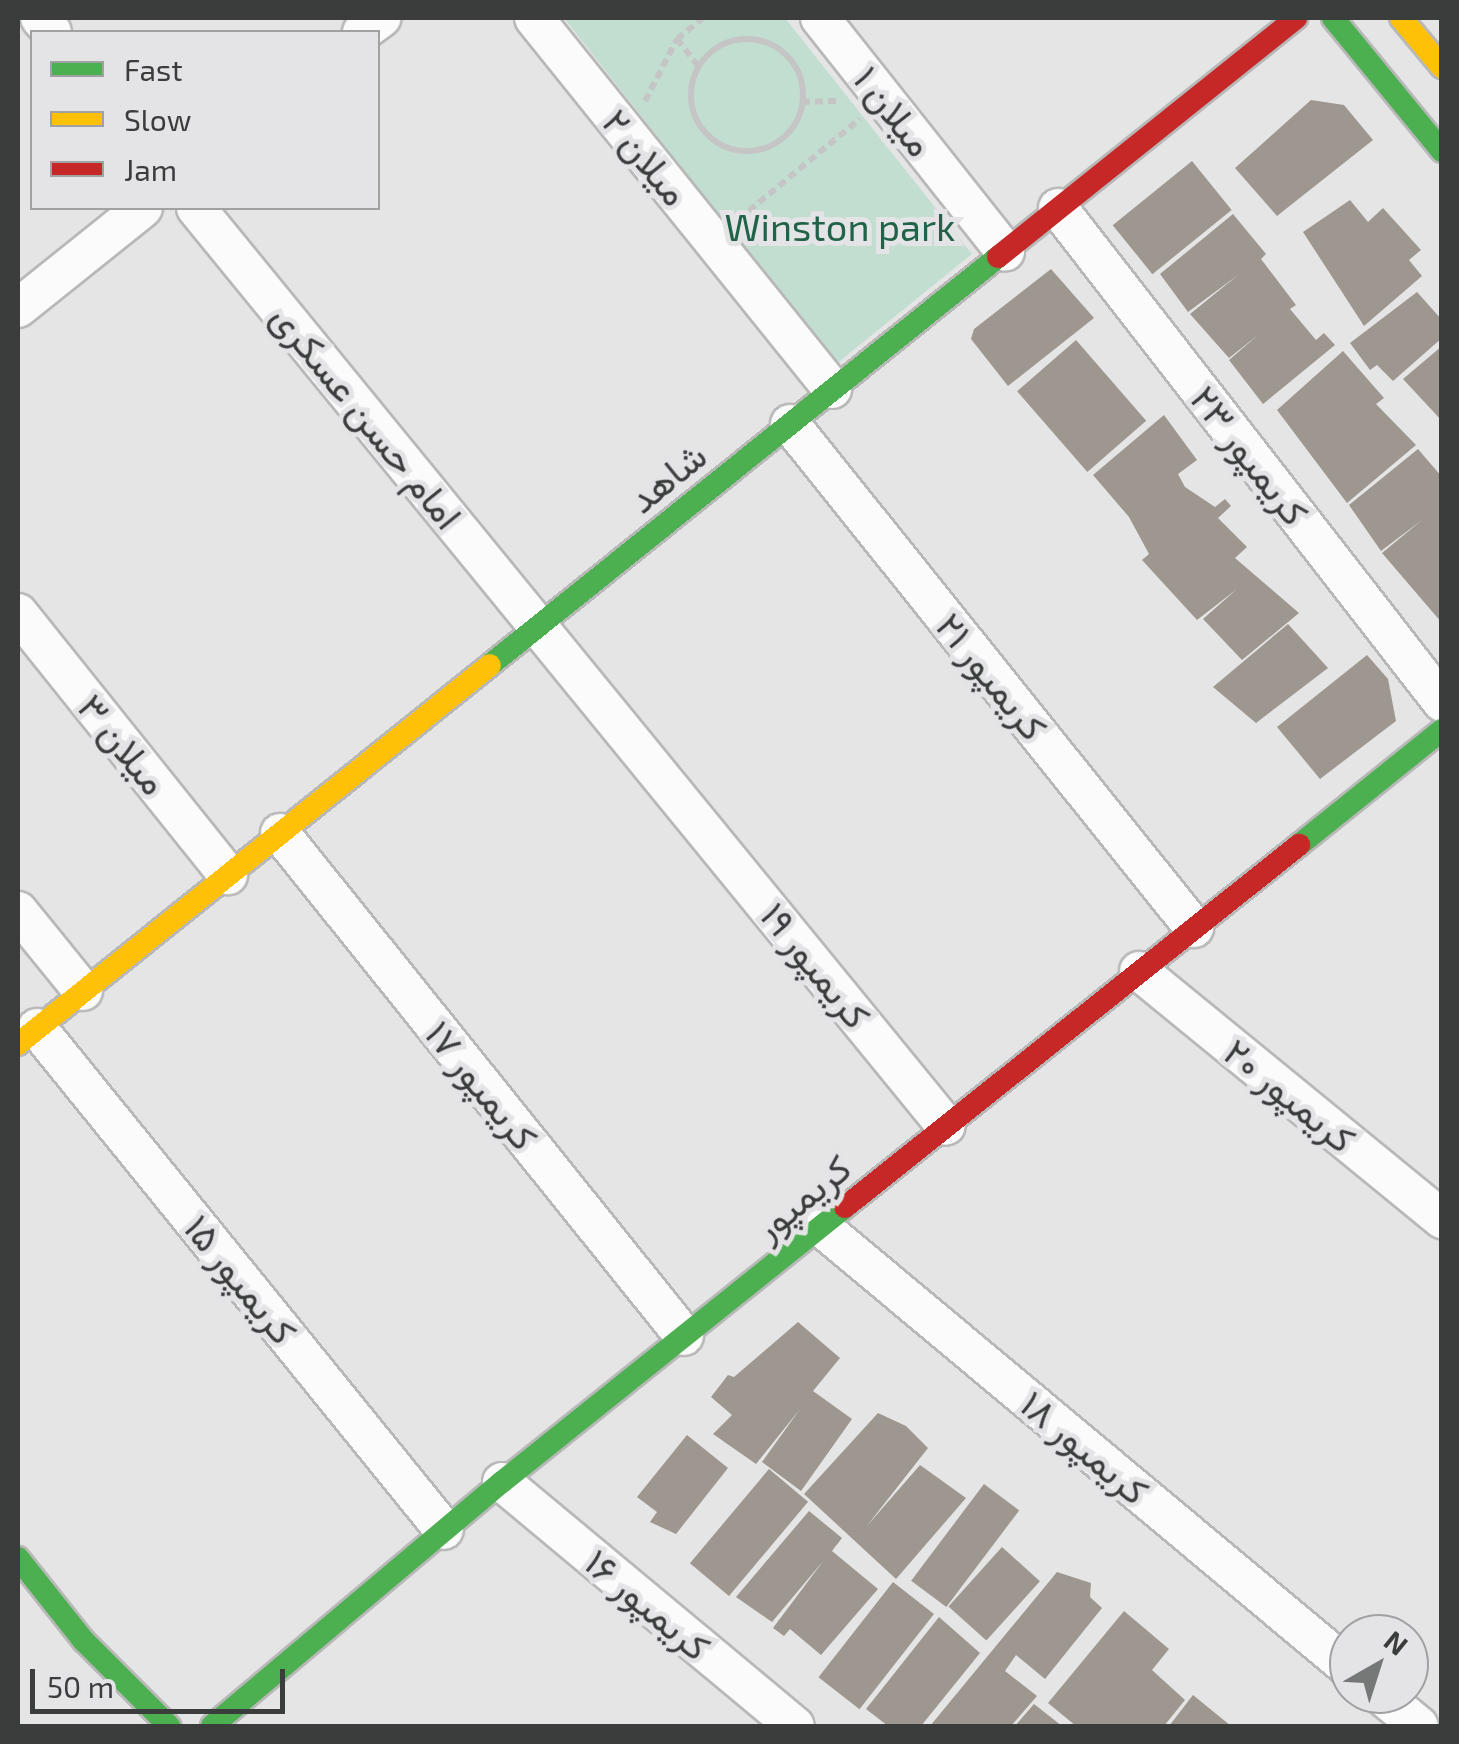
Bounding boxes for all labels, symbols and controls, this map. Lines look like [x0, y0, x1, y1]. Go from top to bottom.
legend [30, 30, 380, 210]
text: Fast [124, 51, 183, 87]
street label: میلان ۱ [845, 57, 943, 165]
street label: میلان ۲ [593, 100, 699, 214]
text: Slow [124, 101, 191, 137]
text: Jam [124, 151, 177, 187]
park label: Winston park [725, 204, 955, 250]
street label: امام حسن عسکری [262, 294, 472, 538]
street label: کریمپور ۲۳ [1181, 376, 1319, 534]
street label: شاهد [619, 432, 715, 522]
street label: کریمپور ۲۱ [927, 603, 1057, 749]
street label: میلان ۳ [69, 685, 177, 803]
street label: کریمپور ۱۹ [751, 893, 881, 1037]
street label: کریمپور ۱۷ [416, 1011, 548, 1159]
street label: کریمپور ۲۰ [1215, 1028, 1365, 1162]
street label: کریمپور [745, 1144, 859, 1250]
street label: کریمپور ۱۵ [175, 1205, 307, 1353]
street label: کریمپور ۱۸ [1012, 1380, 1158, 1514]
street label: کریمپور ۱۶ [576, 1539, 720, 1669]
north arrow [1329, 1614, 1429, 1714]
text: N [1378, 1623, 1415, 1662]
scale bar [35, 1649, 290, 1711]
text: 50 m [47, 1668, 114, 1704]

